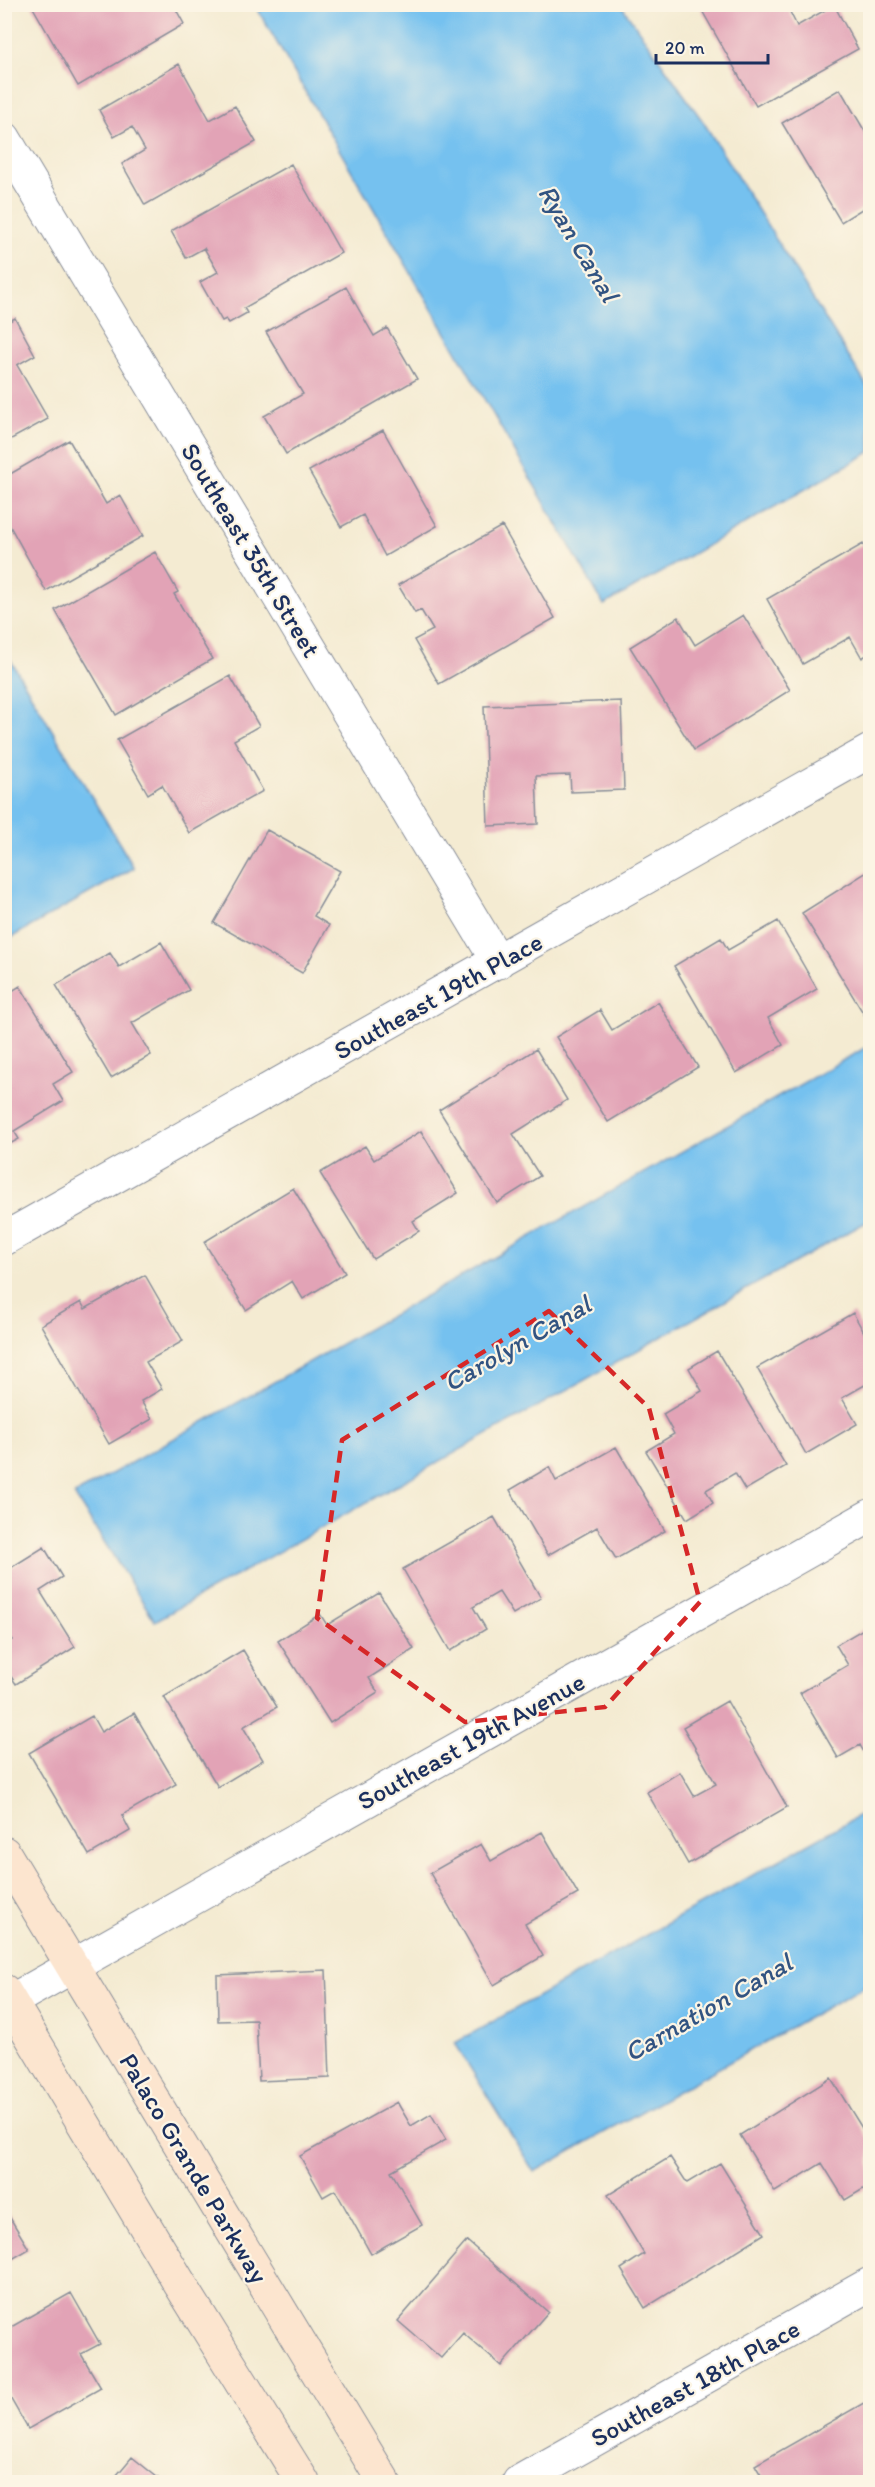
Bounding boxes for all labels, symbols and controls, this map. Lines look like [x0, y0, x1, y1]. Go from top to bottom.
scale bar [656, 27, 768, 65]
text: 20 m [665, 37, 705, 59]
water label: Ryan Canal [531, 178, 628, 310]
street label: Southeast 35th Street [174, 437, 328, 663]
street label: Southeast 19th Place [328, 925, 548, 1067]
water label: Carolyn Canal [437, 1286, 599, 1399]
street label: Southeast 19th Avenue [352, 1665, 590, 1817]
water label: Carnation Canal [618, 1944, 800, 2068]
street label: Palaco Grande Parkway [113, 2047, 275, 2289]
street label: Southeast 18th Place [585, 2312, 805, 2454]

